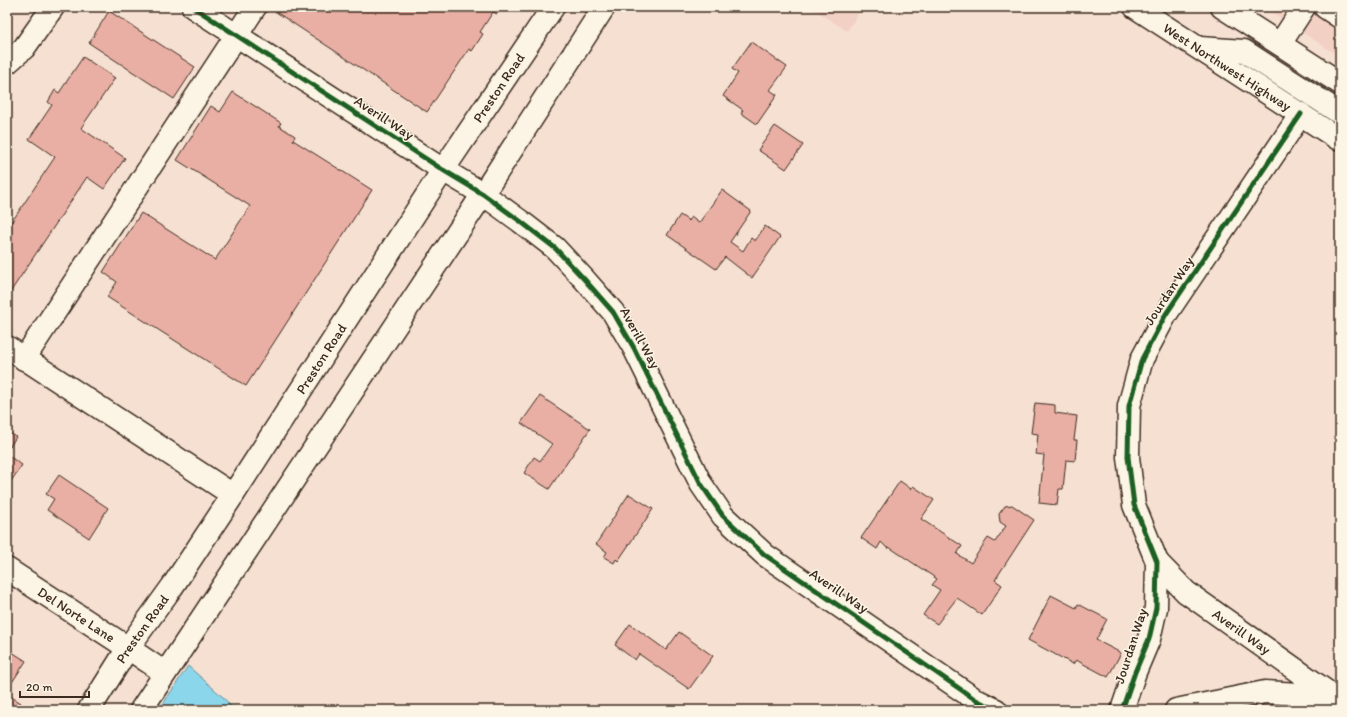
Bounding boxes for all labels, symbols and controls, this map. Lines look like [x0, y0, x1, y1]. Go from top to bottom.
street label: West Northwest Highway [1160, 19, 1295, 115]
street label: Preston Road [469, 49, 528, 126]
street label: Averill Way [351, 92, 417, 144]
street label: Jourdan Way [1141, 253, 1198, 328]
street label: Averill Way [616, 304, 664, 372]
street label: Preston Road [292, 320, 350, 397]
street label: Averill Way [806, 565, 872, 617]
street label: Del Norte Lane [35, 583, 119, 646]
street label: Preston Road [112, 591, 173, 666]
street label: Averill Way [1209, 605, 1275, 658]
street label: Jourdan Way [1111, 606, 1151, 686]
scale bar [20, 673, 89, 699]
text: 20 m [26, 680, 53, 694]

